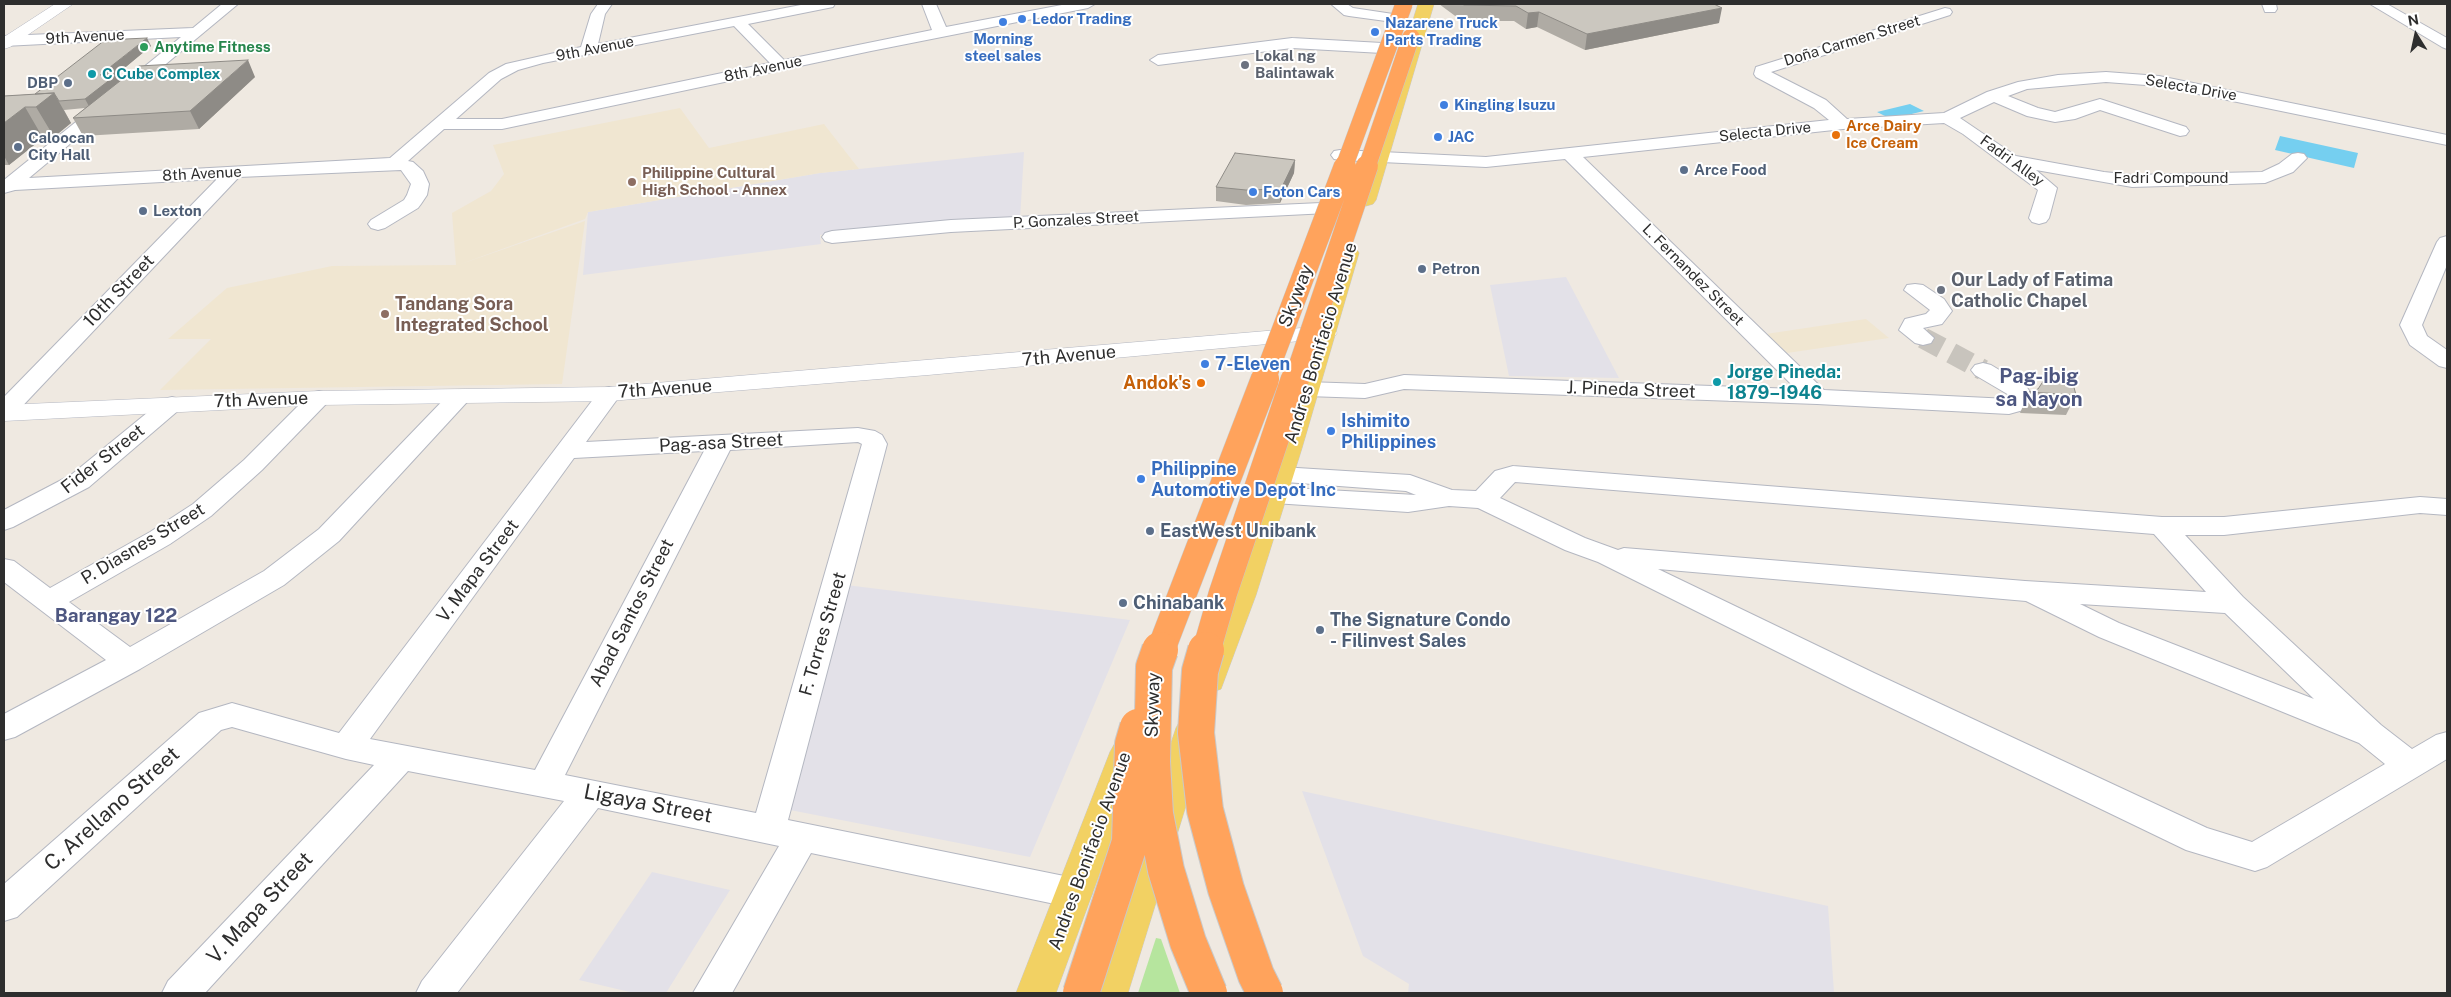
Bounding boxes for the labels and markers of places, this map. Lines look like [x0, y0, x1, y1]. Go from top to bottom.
place label: Ledor Trading [1032, 10, 1132, 28]
marker: Ledor Trading [1016, 13, 1028, 25]
place label: Nazarene Truck Parts Trading [1385, 14, 1498, 49]
marker: Morning steel sales [997, 16, 1009, 28]
marker: Nazarene Truck Parts Trading [1369, 26, 1381, 38]
place label: Morning steel sales [965, 30, 1041, 65]
place label: Anytime Fitness [154, 38, 271, 56]
marker: Anytime Fitness [138, 41, 150, 53]
place label: Lokal ng Balintawak [1255, 47, 1334, 82]
marker: Lokal ng Balintawak [1239, 59, 1251, 71]
place label: C Cube Complex [102, 65, 220, 83]
marker: C Cube Complex [86, 68, 98, 80]
place label: DBP [27, 74, 58, 92]
marker: DBP [62, 77, 74, 89]
place label: Kingling Isuzu [1454, 96, 1556, 114]
marker: Kingling Isuzu [1438, 99, 1450, 111]
place label: Arce Dairy Ice Cream [1846, 117, 1921, 152]
place label: JAC [1448, 128, 1475, 146]
place label: Caloocan City Hall [28, 129, 94, 164]
marker: Arce Dairy Ice Cream [1830, 129, 1842, 141]
marker: JAC [1432, 131, 1444, 143]
marker: Caloocan City Hall [12, 141, 24, 153]
place label: Arce Food [1694, 161, 1767, 179]
place label: Philippine Cultural High School - Annex [642, 164, 787, 199]
marker: Arce Food [1678, 164, 1690, 176]
marker: Philippine Cultural High School - Annex [626, 176, 638, 188]
place label: Foton Cars [1263, 183, 1340, 201]
marker: Foton Cars [1247, 186, 1259, 198]
place label: Lexton [153, 202, 202, 220]
marker: Lexton [137, 205, 149, 217]
place label: Petron [1432, 260, 1480, 278]
marker: Petron [1416, 263, 1428, 275]
place label: Our Lady of Fatima Catholic Chapel [1951, 269, 2113, 312]
marker: Our Lady of Fatima Catholic Chapel [1935, 284, 1947, 296]
place label: Tandang Sora Integrated School [395, 293, 549, 336]
marker: Tandang Sora Integrated School [379, 308, 391, 320]
place label: 7-Eleven [1215, 353, 1290, 375]
marker: 7-Eleven [1199, 358, 1211, 370]
place label: Jorge Pineda: 1879–1946 [1727, 361, 1841, 404]
place label: Andok's [1123, 372, 1191, 394]
marker: Jorge Pineda: 1879–1946 [1711, 376, 1723, 388]
marker: Andok's [1195, 377, 1207, 389]
place label: Ishimito Philippines [1341, 410, 1436, 452]
marker: Ishimito Philippines [1325, 425, 1337, 437]
place label: Philippine Automotive Depot Inc [1151, 458, 1336, 500]
marker: Philippine Automotive Depot Inc [1135, 473, 1147, 485]
place label: EastWest Unibank [1160, 520, 1316, 542]
marker: EastWest Unibank [1144, 525, 1156, 537]
place label: Chinabank [1133, 592, 1224, 614]
marker: Chinabank [1117, 597, 1129, 609]
place label: The Signature Condo - Filinvest Sales [1330, 609, 1510, 652]
marker: The Signature Condo - Filinvest Sales [1314, 624, 1326, 636]

